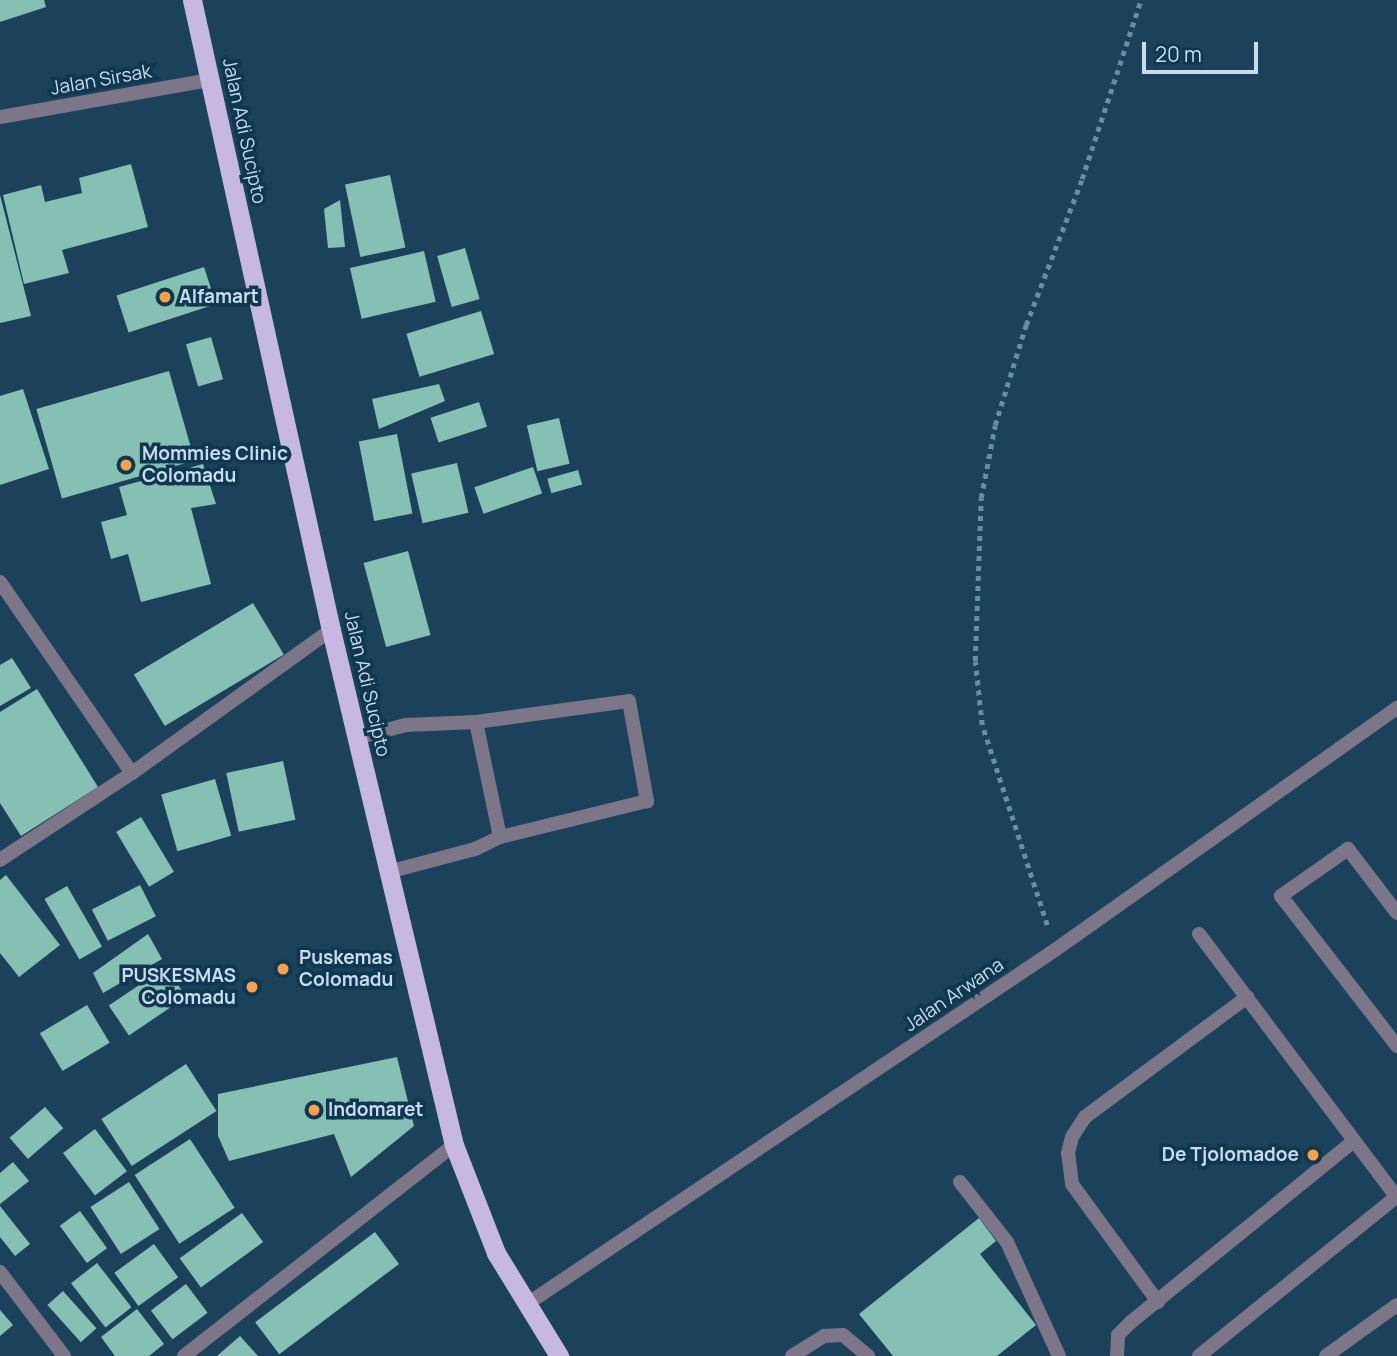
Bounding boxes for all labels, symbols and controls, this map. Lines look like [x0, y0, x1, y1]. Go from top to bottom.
scale bar [1145, 28, 1260, 72]
text: 20 m [1155, 40, 1202, 68]
street label: Jalan Adi Sucipto [217, 56, 271, 206]
street label: Jalan Sirsak [49, 60, 153, 100]
place label: Alfamart [179, 286, 259, 308]
marker: Alfamart [157, 289, 173, 305]
place label: Mommies Clinic Colomadu [142, 443, 288, 487]
marker: Mommies Clinic Colomadu [116, 455, 136, 475]
street label: Jalan Adi Sucipto [339, 609, 395, 759]
place label: Puskemas Colomadu [299, 947, 393, 991]
street label: Jalan Arwana [900, 953, 1008, 1037]
marker: Puskemas Colomadu [273, 959, 293, 979]
place label: PUSKESMAS Colomadu [121, 965, 236, 1009]
marker: PUSKESMAS Colomadu [242, 977, 262, 997]
place label: Indomaret [328, 1099, 424, 1121]
marker: Indomaret [306, 1102, 322, 1118]
place label: De Tjolomadoe [1162, 1144, 1299, 1166]
marker: De Tjolomadoe [1305, 1147, 1321, 1163]

